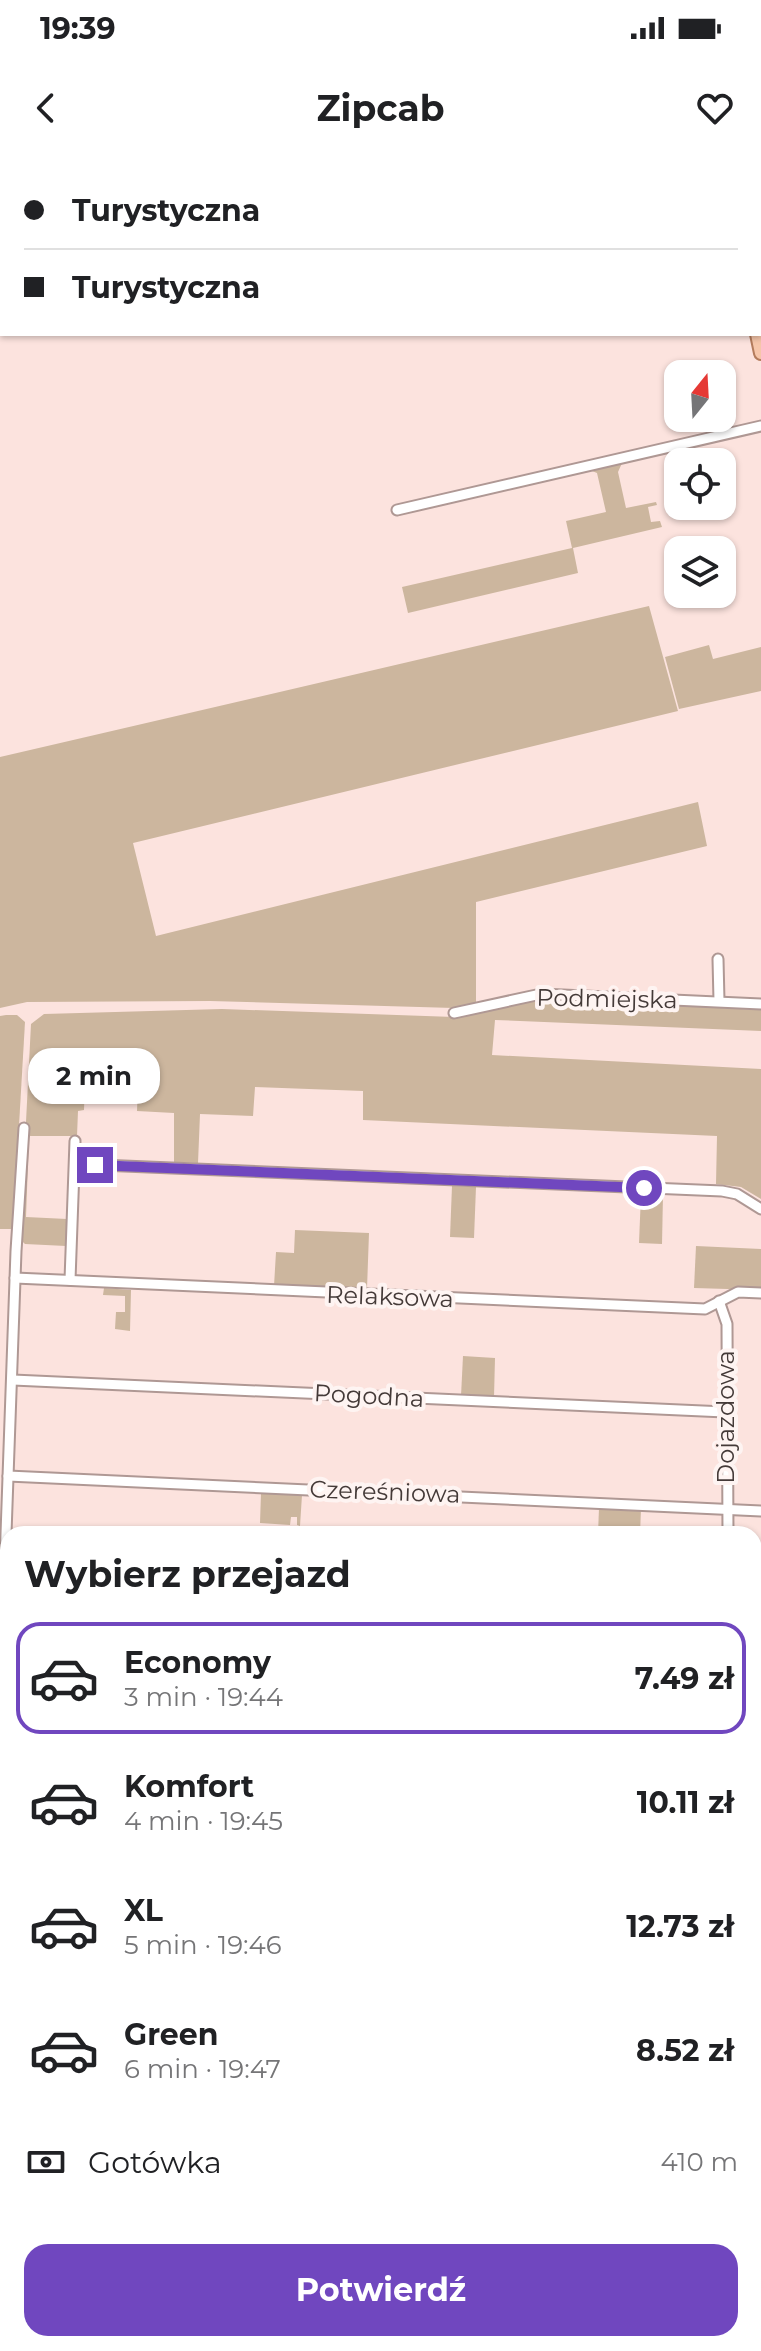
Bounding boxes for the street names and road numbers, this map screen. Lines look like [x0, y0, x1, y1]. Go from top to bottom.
street label: Podmiejska [536, 983, 678, 1014]
street label: Relaksowa [326, 1280, 454, 1313]
street label: Dojazdowa [711, 1350, 740, 1484]
street label: Pogodna [313, 1378, 425, 1413]
street label: Czereśniowa [309, 1474, 461, 1509]

